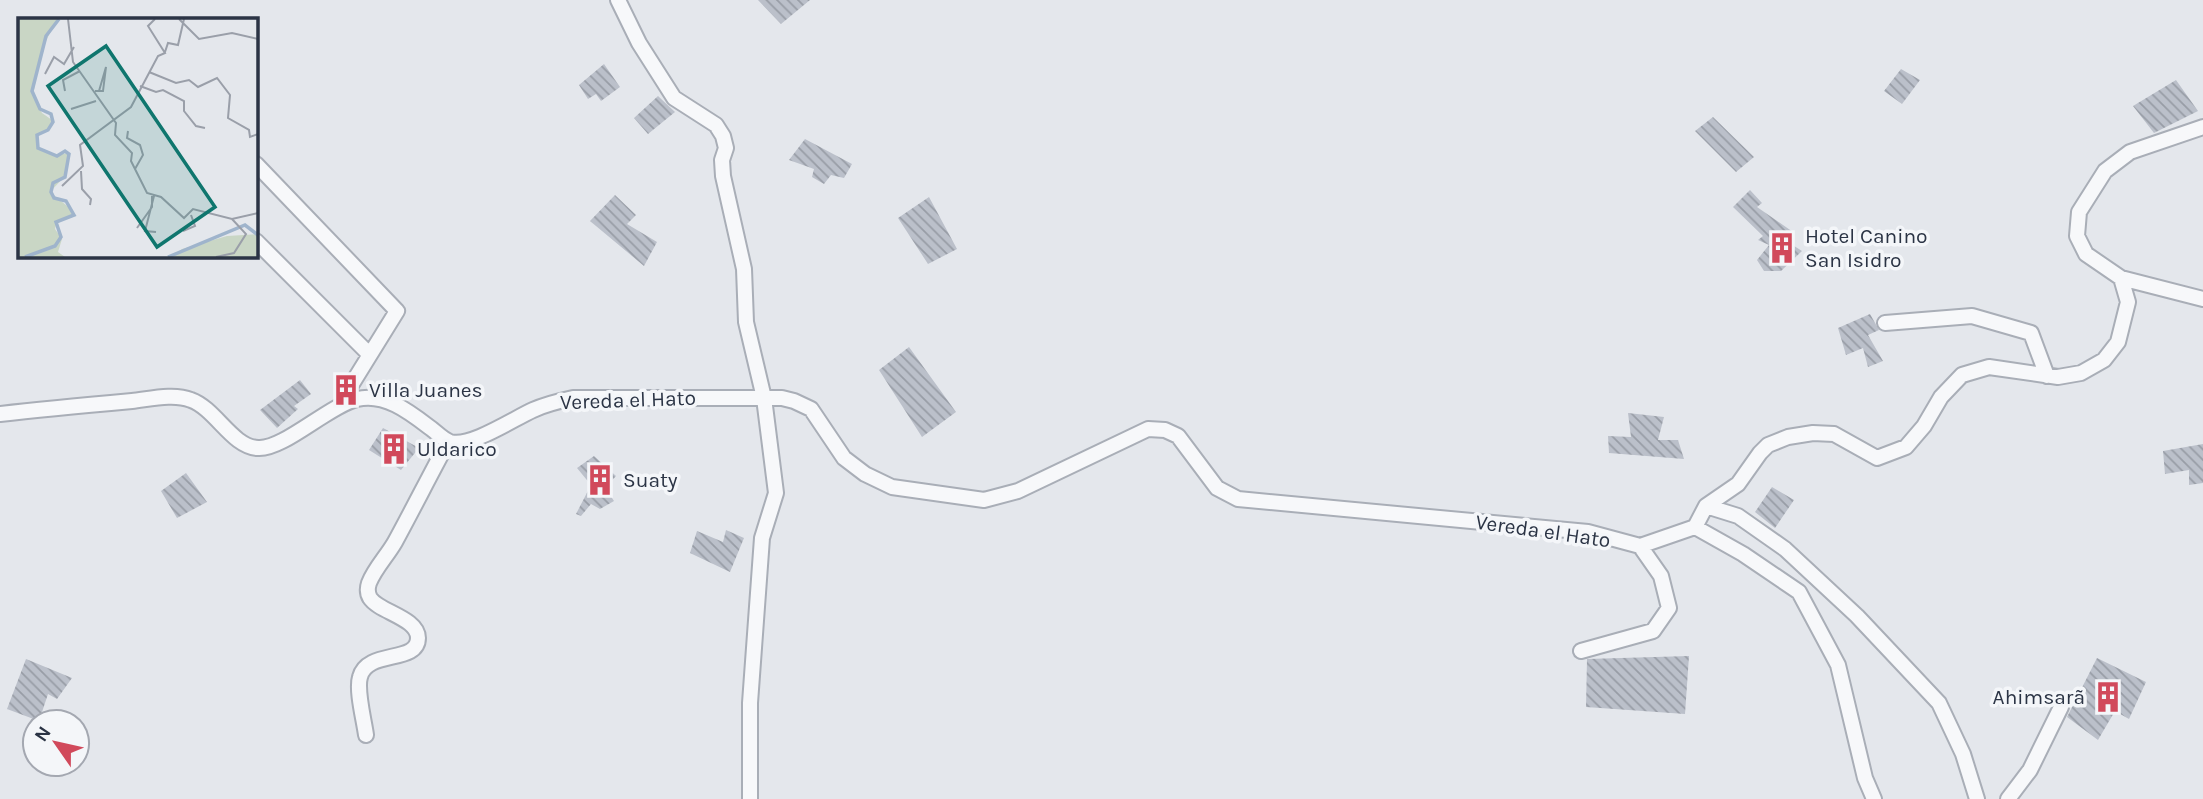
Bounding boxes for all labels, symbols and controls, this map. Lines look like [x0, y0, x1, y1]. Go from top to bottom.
inset map [18, 18, 257, 257]
place label: Hotel Canino San Isidro [1805, 224, 1928, 272]
building icon: Hotel Canino San Isidro [1765, 231, 1799, 265]
building icon: Villa Juanes [329, 373, 363, 407]
place label: Villa Juanes [369, 378, 483, 402]
street label: Vereda el Hato [560, 386, 696, 414]
building icon: Uldarico [377, 432, 411, 466]
place label: Uldarico [417, 437, 497, 461]
building icon: Suaty [583, 463, 617, 497]
place label: Suaty [623, 468, 678, 492]
street label: Vereda el Hato [1474, 510, 1612, 552]
building icon: Ahimsarã [2091, 680, 2125, 714]
place label: Ahimsarã [1993, 685, 2085, 709]
north arrow [21, 708, 91, 778]
text: N [30, 722, 56, 746]

